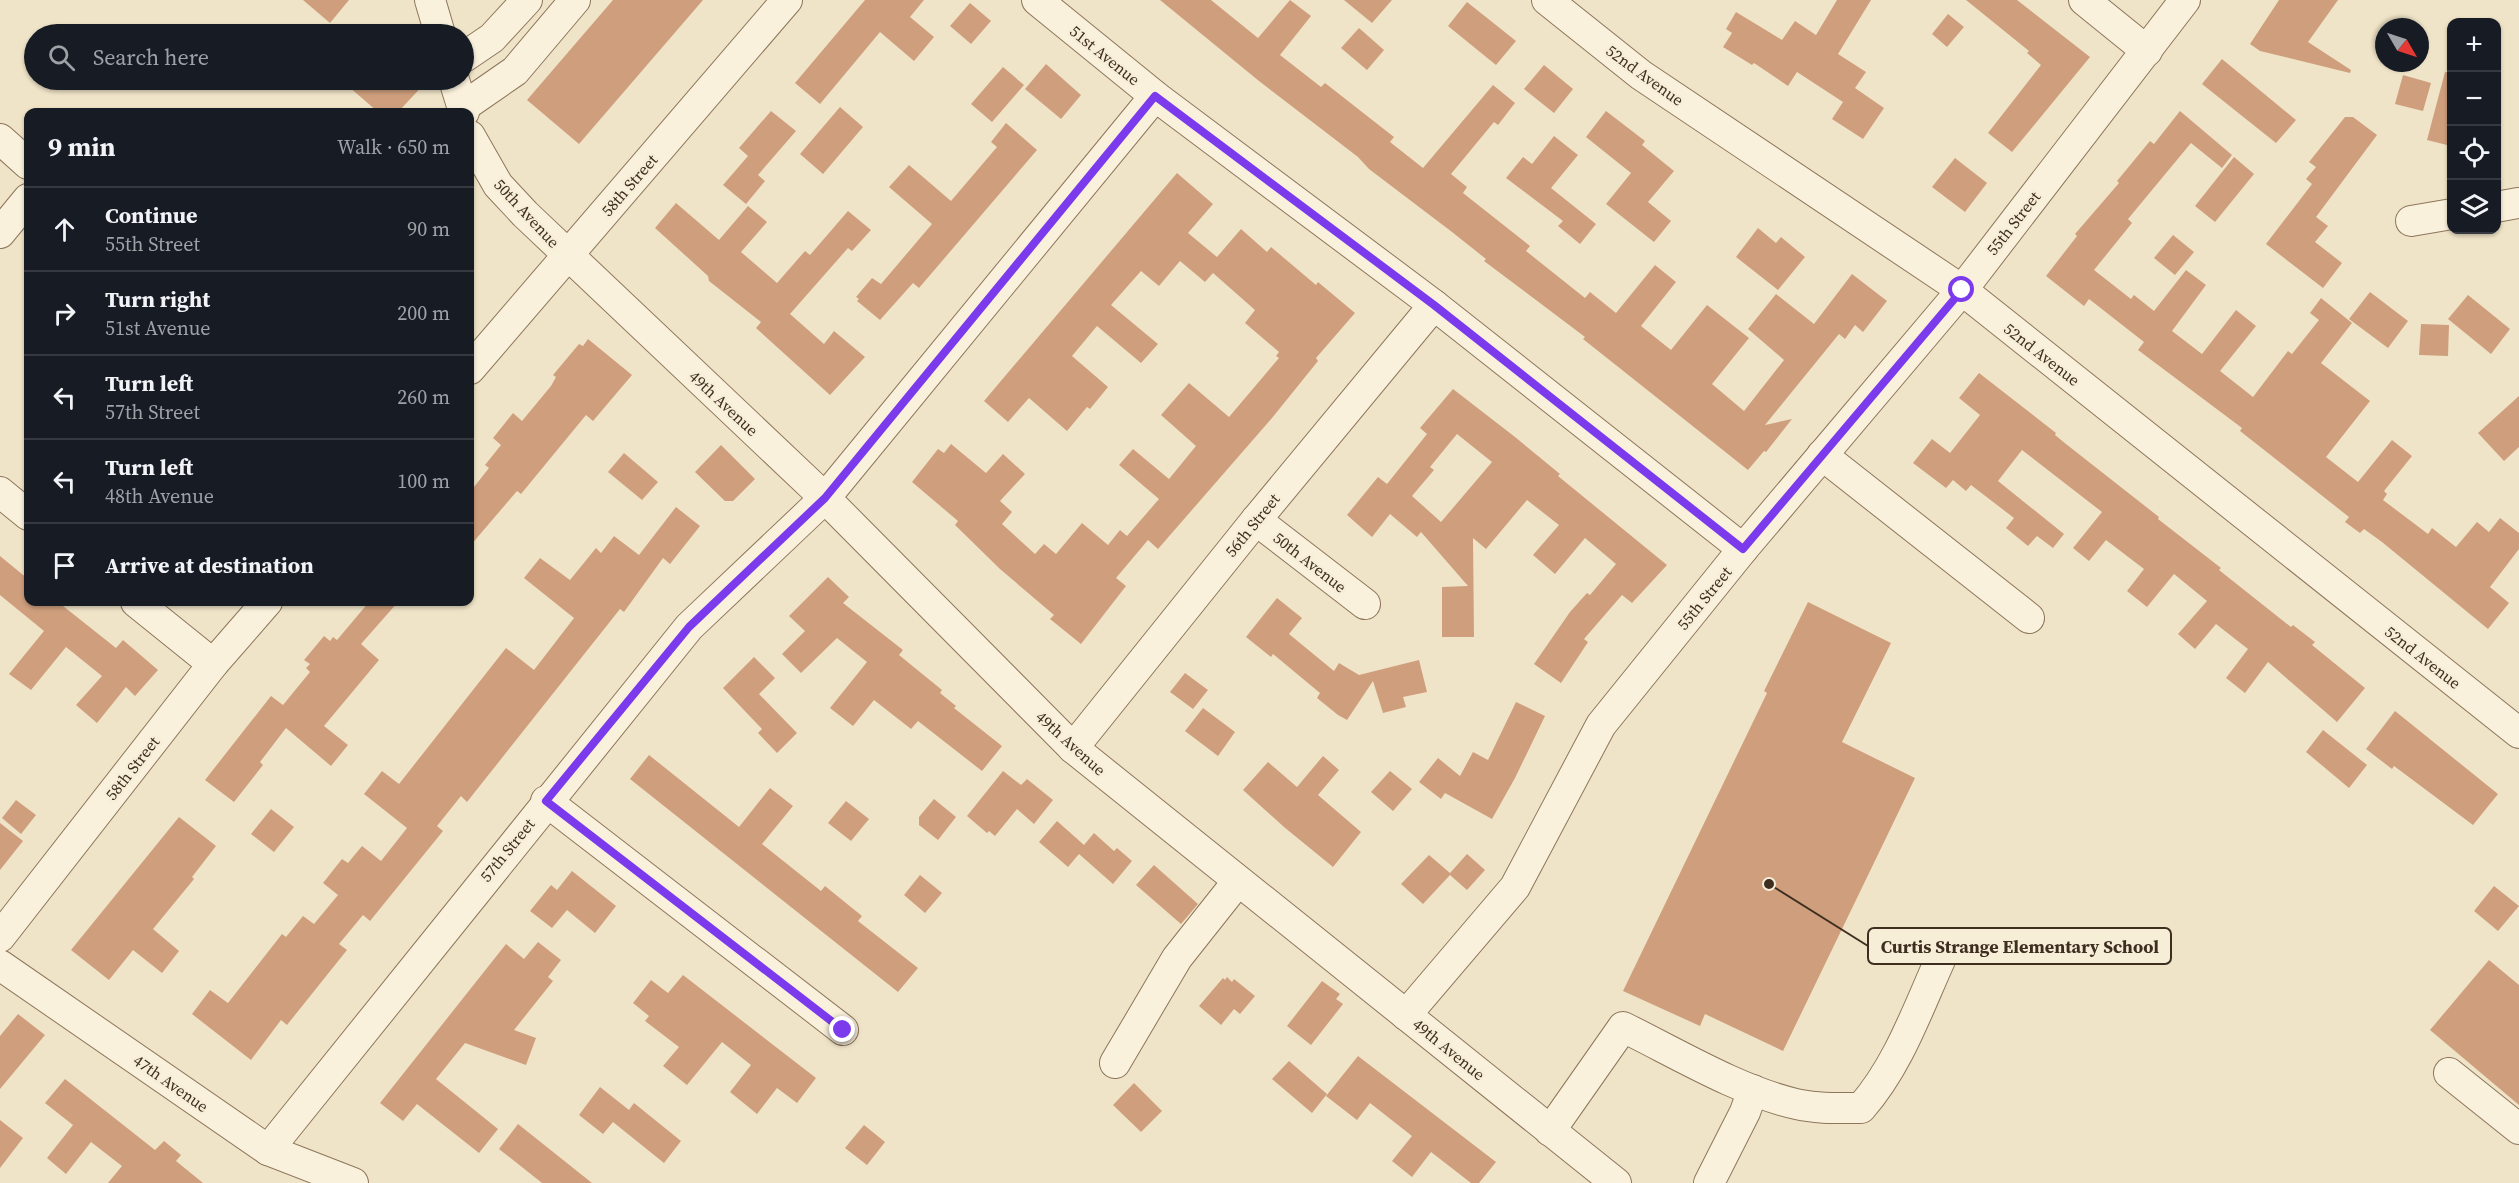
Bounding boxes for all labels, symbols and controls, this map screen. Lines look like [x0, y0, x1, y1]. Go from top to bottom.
north arrow [2375, 18, 2429, 72]
map controls [2447, 18, 2501, 234]
button: + [2447, 18, 2501, 72]
street label: 51st Avenue [1065, 20, 1145, 90]
search box [24, 24, 474, 90]
street label: 52nd Avenue [1602, 39, 1688, 111]
icon: search [45, 41, 78, 74]
text: Search here [93, 42, 209, 72]
button: − [2447, 72, 2501, 126]
button: locate [2447, 126, 2501, 180]
text: 9 min [48, 129, 115, 165]
text: Walk · 650 m [337, 133, 450, 161]
street label: 58th Street [596, 149, 663, 221]
street label: 50th Avenue [489, 174, 565, 252]
button: layers [2447, 180, 2501, 234]
street label: 55th Street [1981, 186, 2046, 260]
text: Continue [105, 200, 198, 230]
icon: ahead [48, 213, 81, 246]
text: 90 m [407, 215, 450, 243]
text: 55th Street [105, 230, 200, 258]
route start [1948, 276, 1974, 302]
text: Turn right [105, 284, 210, 314]
icon: right [48, 297, 81, 330]
text: 200 m [397, 299, 450, 327]
text: 51st Avenue [105, 314, 211, 342]
street label: 52nd Avenue [1999, 317, 2085, 391]
street label: 49th Avenue [685, 365, 763, 441]
text: Turn left [105, 368, 193, 398]
icon: left [48, 381, 81, 414]
text: 260 m [397, 383, 450, 411]
text: 57th Street [105, 398, 200, 426]
text: Turn left [105, 452, 193, 482]
icon: left [48, 465, 81, 498]
text: 100 m [397, 467, 450, 495]
text: 48th Avenue [105, 482, 214, 510]
street label: 56th Street [1220, 488, 1285, 561]
street label: 50th Avenue [1269, 527, 1351, 597]
icon: arrive [48, 549, 81, 582]
text: Arrive at destination [105, 550, 314, 580]
street label: 55th Street [1672, 561, 1737, 634]
street label: 52nd Avenue [2380, 620, 2466, 694]
street label: 49th Avenue [1031, 706, 1111, 780]
street label: 58th Street [100, 731, 165, 805]
street label: 57th Street [475, 813, 540, 886]
callout: Curtis Strange Elementary School [1868, 928, 2171, 964]
text: Curtis Strange Elementary School [1881, 934, 2159, 959]
street label: 49th Avenue [1408, 1013, 1490, 1085]
route end [829, 1016, 855, 1042]
street label: 47th Avenue [129, 1049, 213, 1117]

